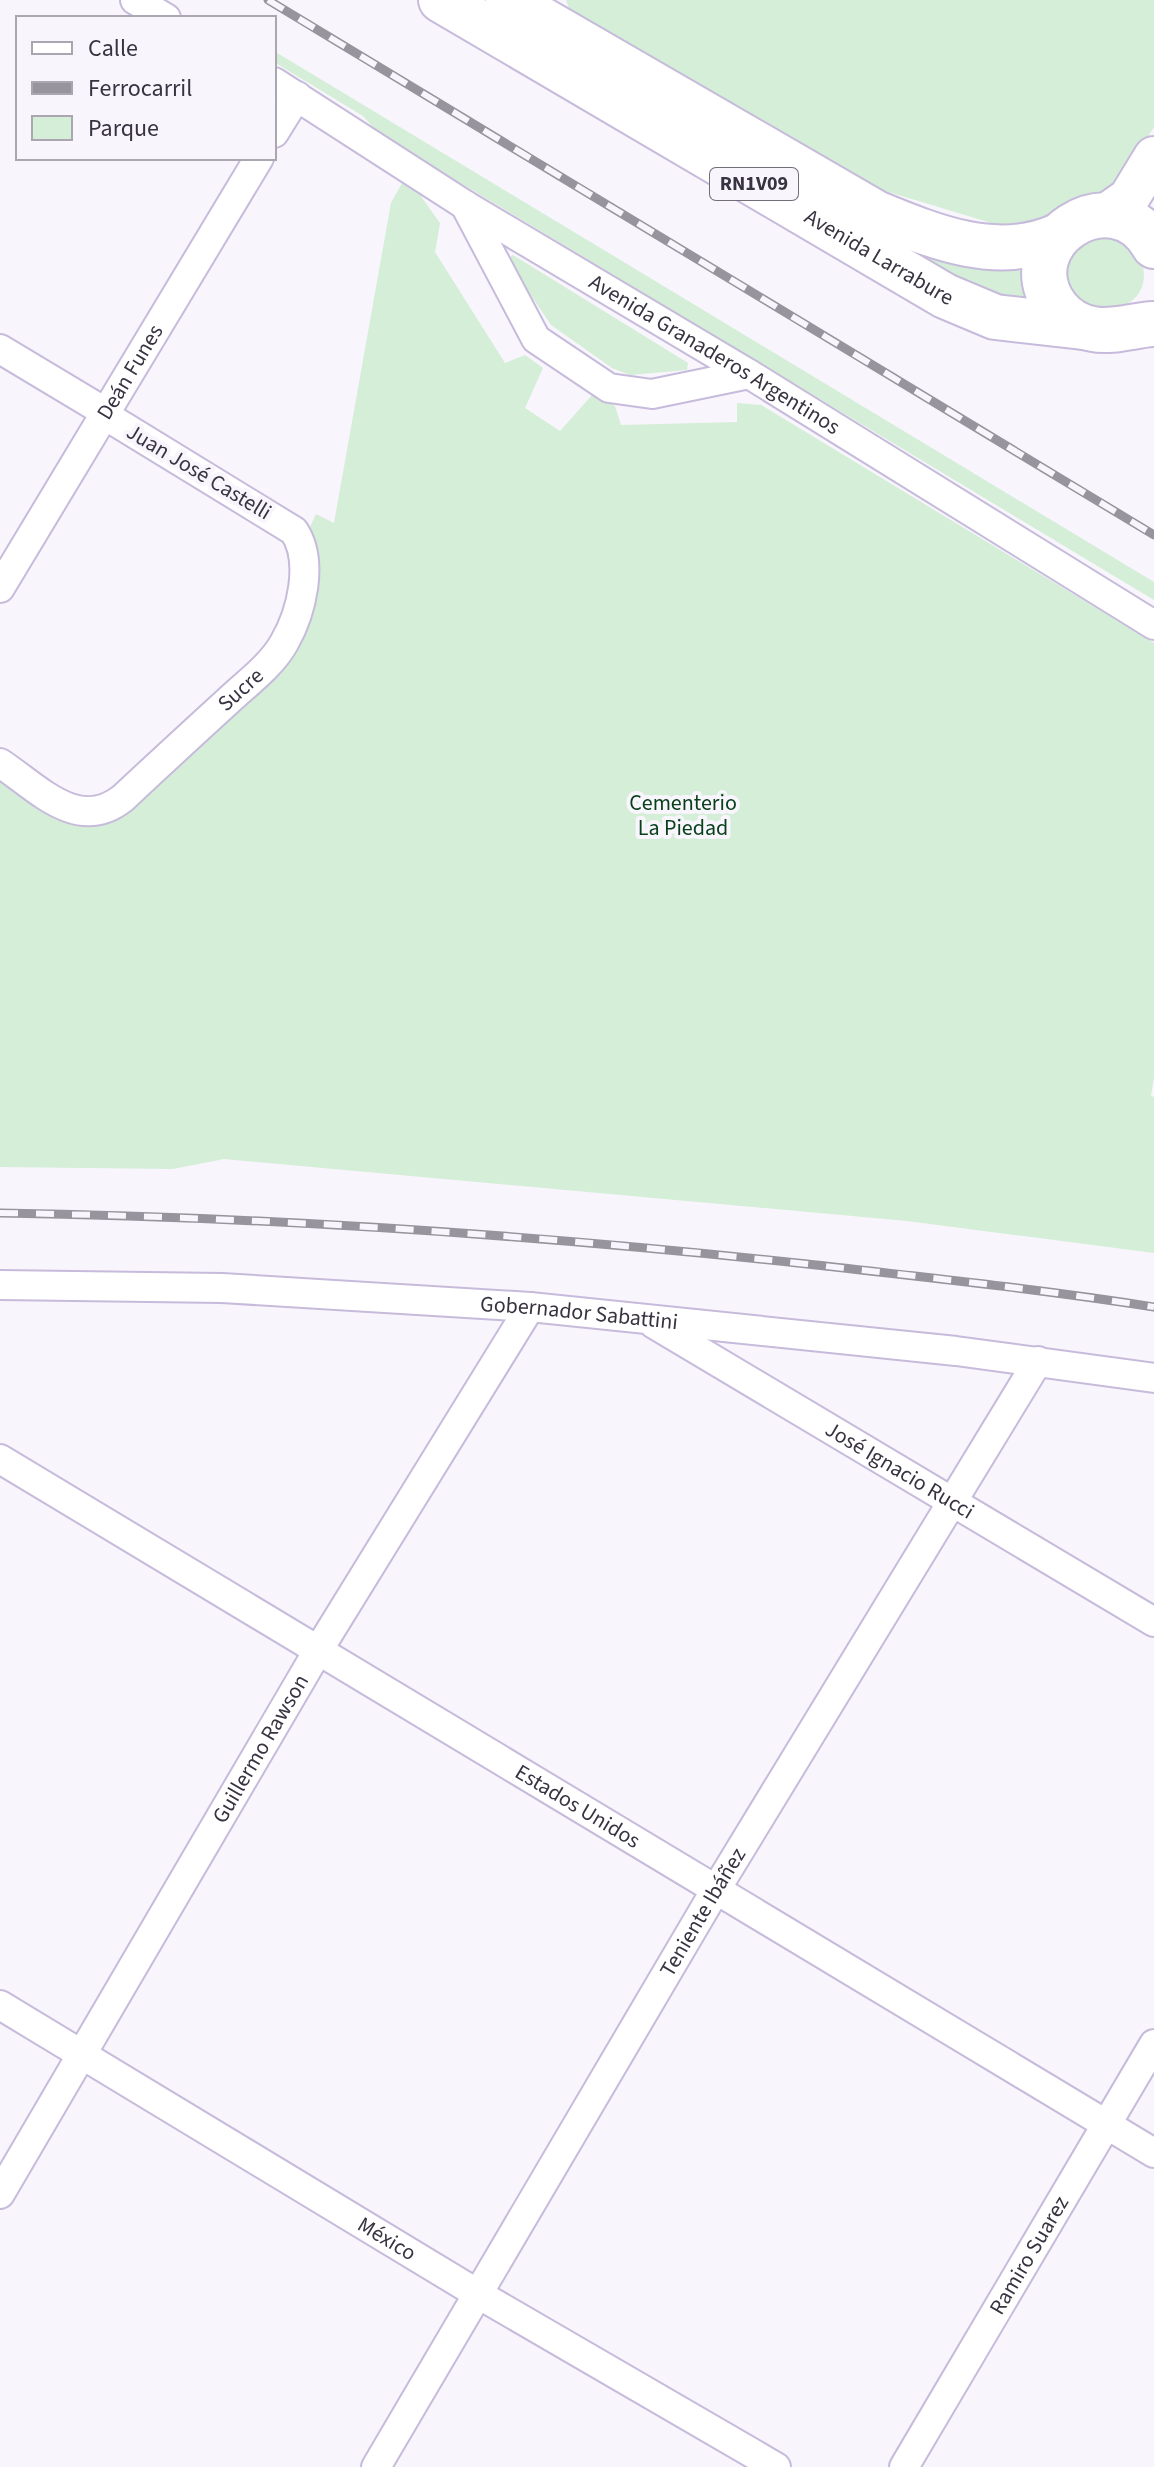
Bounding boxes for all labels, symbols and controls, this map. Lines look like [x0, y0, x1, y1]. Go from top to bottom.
legend [16, 16, 276, 160]
text: Calle [88, 31, 138, 66]
text: Ferrocarril [88, 71, 192, 106]
text: Parque [88, 111, 159, 146]
road number: RN1V09 [710, 168, 798, 200]
street label: Avenida Larrabure [798, 201, 958, 314]
street label: Avenida Granaderos Argentinos [583, 266, 846, 443]
street label: Deán Funes [89, 318, 171, 426]
street label: Juan José Castelli [120, 416, 278, 528]
street label: Sucre [211, 660, 271, 719]
park label: Cementerio La Piedad [629, 787, 737, 844]
street label: Gobernador Sabattini [479, 1288, 679, 1338]
street label: José Ignacio Rucci [819, 1414, 980, 1527]
street label: Guillermo Rawson [204, 1668, 317, 1829]
street label: Estados Unidos [509, 1756, 646, 1856]
street label: Teniente Ibáñez [652, 1841, 754, 1983]
street label: Ramiro Suarez [981, 2190, 1077, 2321]
street label: México [351, 2209, 422, 2269]

